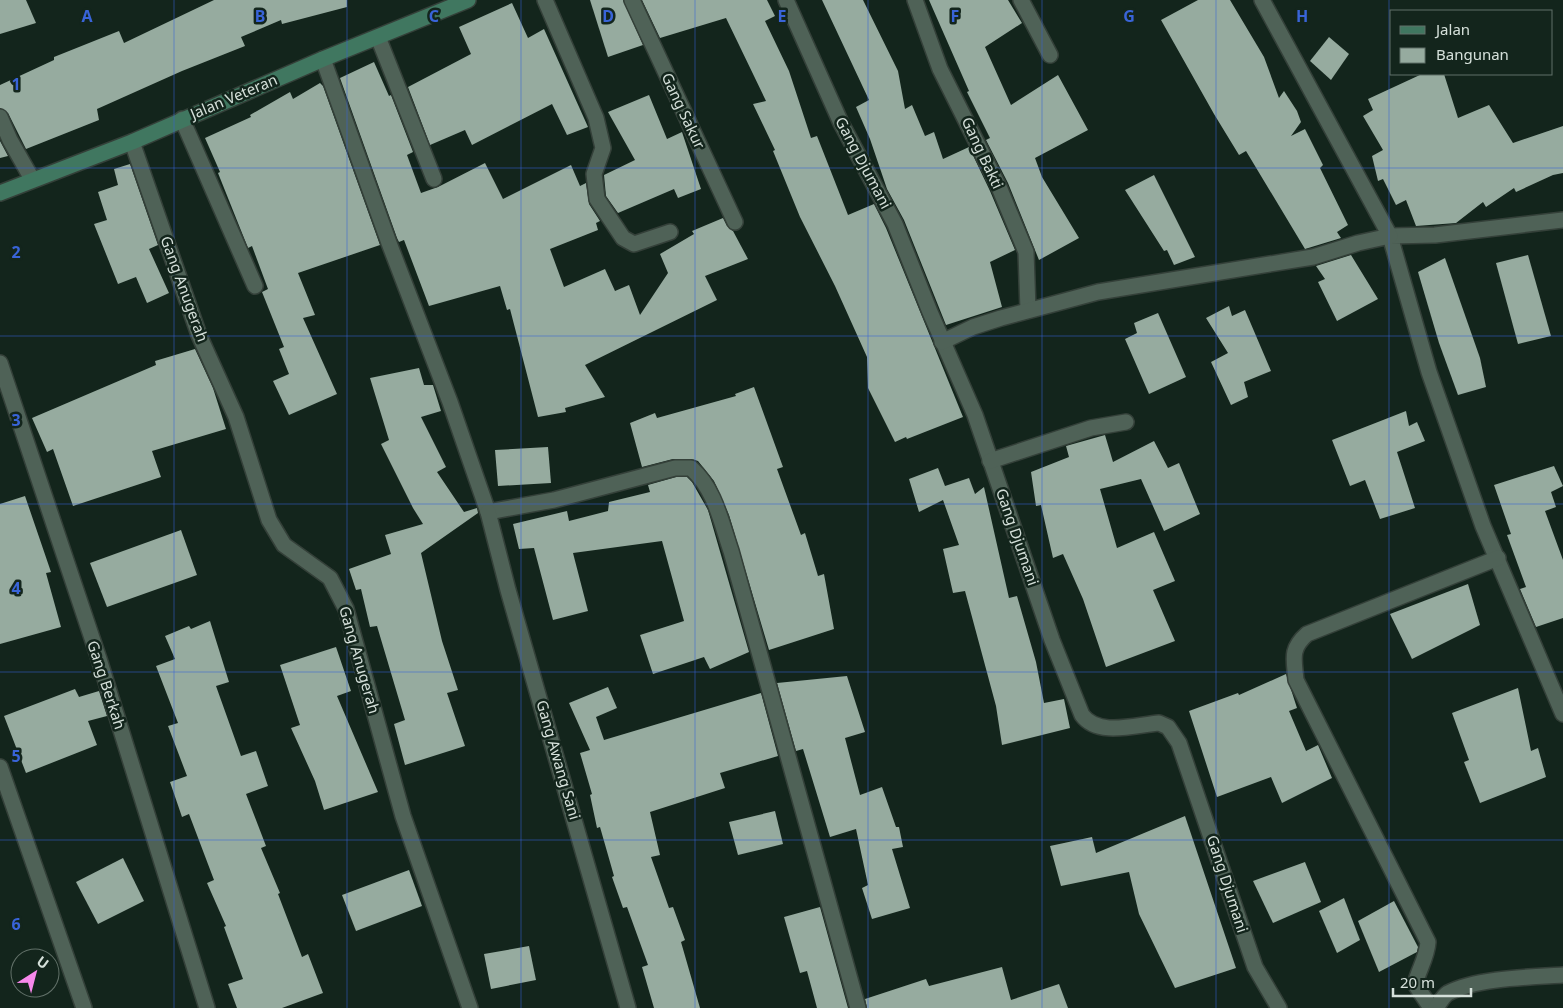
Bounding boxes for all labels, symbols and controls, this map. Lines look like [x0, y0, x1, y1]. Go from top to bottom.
text: A [81, 5, 93, 27]
text: B [255, 5, 265, 27]
text: C [429, 5, 439, 27]
text: D [602, 5, 614, 27]
text: E [778, 5, 787, 27]
text: F [951, 5, 959, 27]
text: G [1123, 5, 1135, 27]
text: H [1296, 5, 1308, 27]
legend [1390, 10, 1553, 75]
text: Jalan [1434, 19, 1470, 39]
text: Bangunan [1436, 44, 1509, 64]
street label: Jalan Veteran [185, 69, 280, 124]
street label: Gang Sakur [658, 69, 710, 152]
text: 1 [11, 73, 21, 95]
street label: Gang Djumani [831, 113, 897, 212]
street label: Gang Bakti [958, 113, 1008, 192]
street label: Gang Anugerah [157, 233, 213, 344]
text: 2 [11, 241, 21, 263]
text: 3 [11, 409, 21, 431]
street label: Gang Djumani [992, 485, 1044, 588]
text: 4 [11, 577, 21, 599]
street label: Gang Anugerah [335, 604, 385, 716]
street label: Gang Berkah [83, 638, 131, 731]
street label: Gang Awang Sani [532, 698, 586, 822]
text: 5 [11, 745, 21, 767]
street label: Gang Djumani [1203, 832, 1253, 935]
text: 6 [11, 913, 21, 935]
north arrow [10, 948, 60, 998]
text: U [33, 951, 53, 973]
scale bar [1393, 966, 1470, 998]
text: 20 m [1400, 972, 1435, 992]

